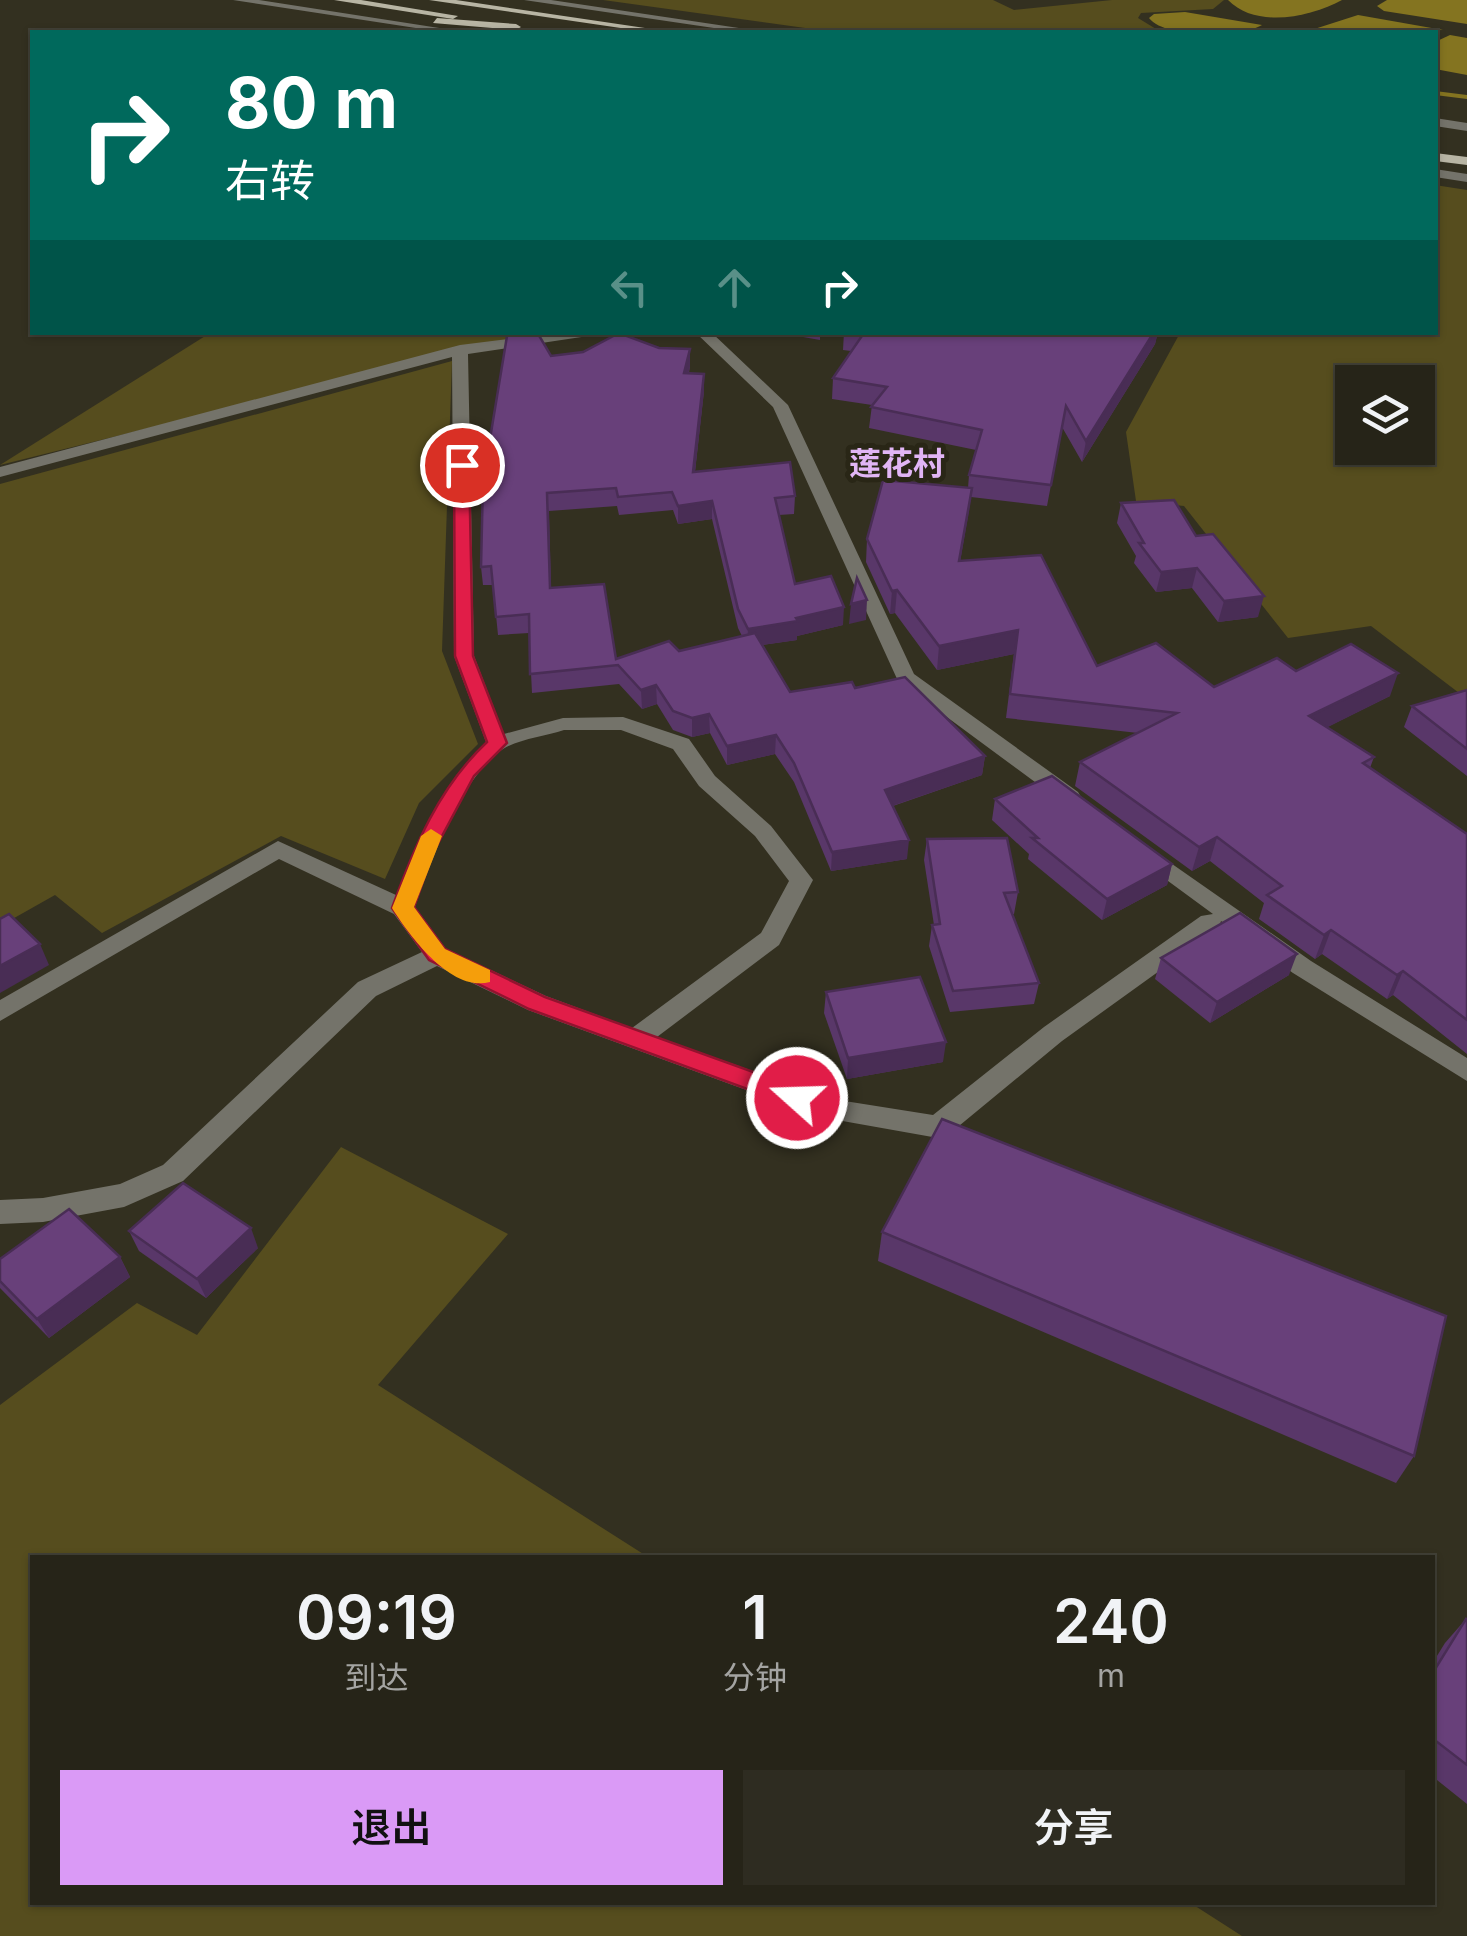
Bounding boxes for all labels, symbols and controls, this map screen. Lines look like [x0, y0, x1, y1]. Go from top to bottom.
text: 80 m [225, 60, 398, 145]
icon: right [60, 70, 190, 200]
text: 右转 [225, 153, 315, 208]
icon: left [602, 260, 657, 315]
icon: ahead [707, 260, 762, 315]
icon: right [812, 260, 867, 315]
map controls [1335, 365, 1435, 465]
button: layers [1335, 365, 1435, 465]
pin [420, 423, 505, 508]
icon: arrive [435, 438, 490, 493]
district label: 莲花村 [849, 444, 945, 483]
position arrow [745, 1046, 849, 1150]
text: 09:19 [296, 1581, 457, 1653]
text: 1 [742, 1581, 768, 1653]
text: 240 [1053, 1585, 1169, 1657]
text: m [1097, 1656, 1125, 1695]
text: 到达 [344, 1658, 408, 1697]
text: 分钟 [723, 1658, 787, 1697]
button: 退出 [60, 1770, 723, 1885]
button: 分享 [743, 1770, 1405, 1885]

